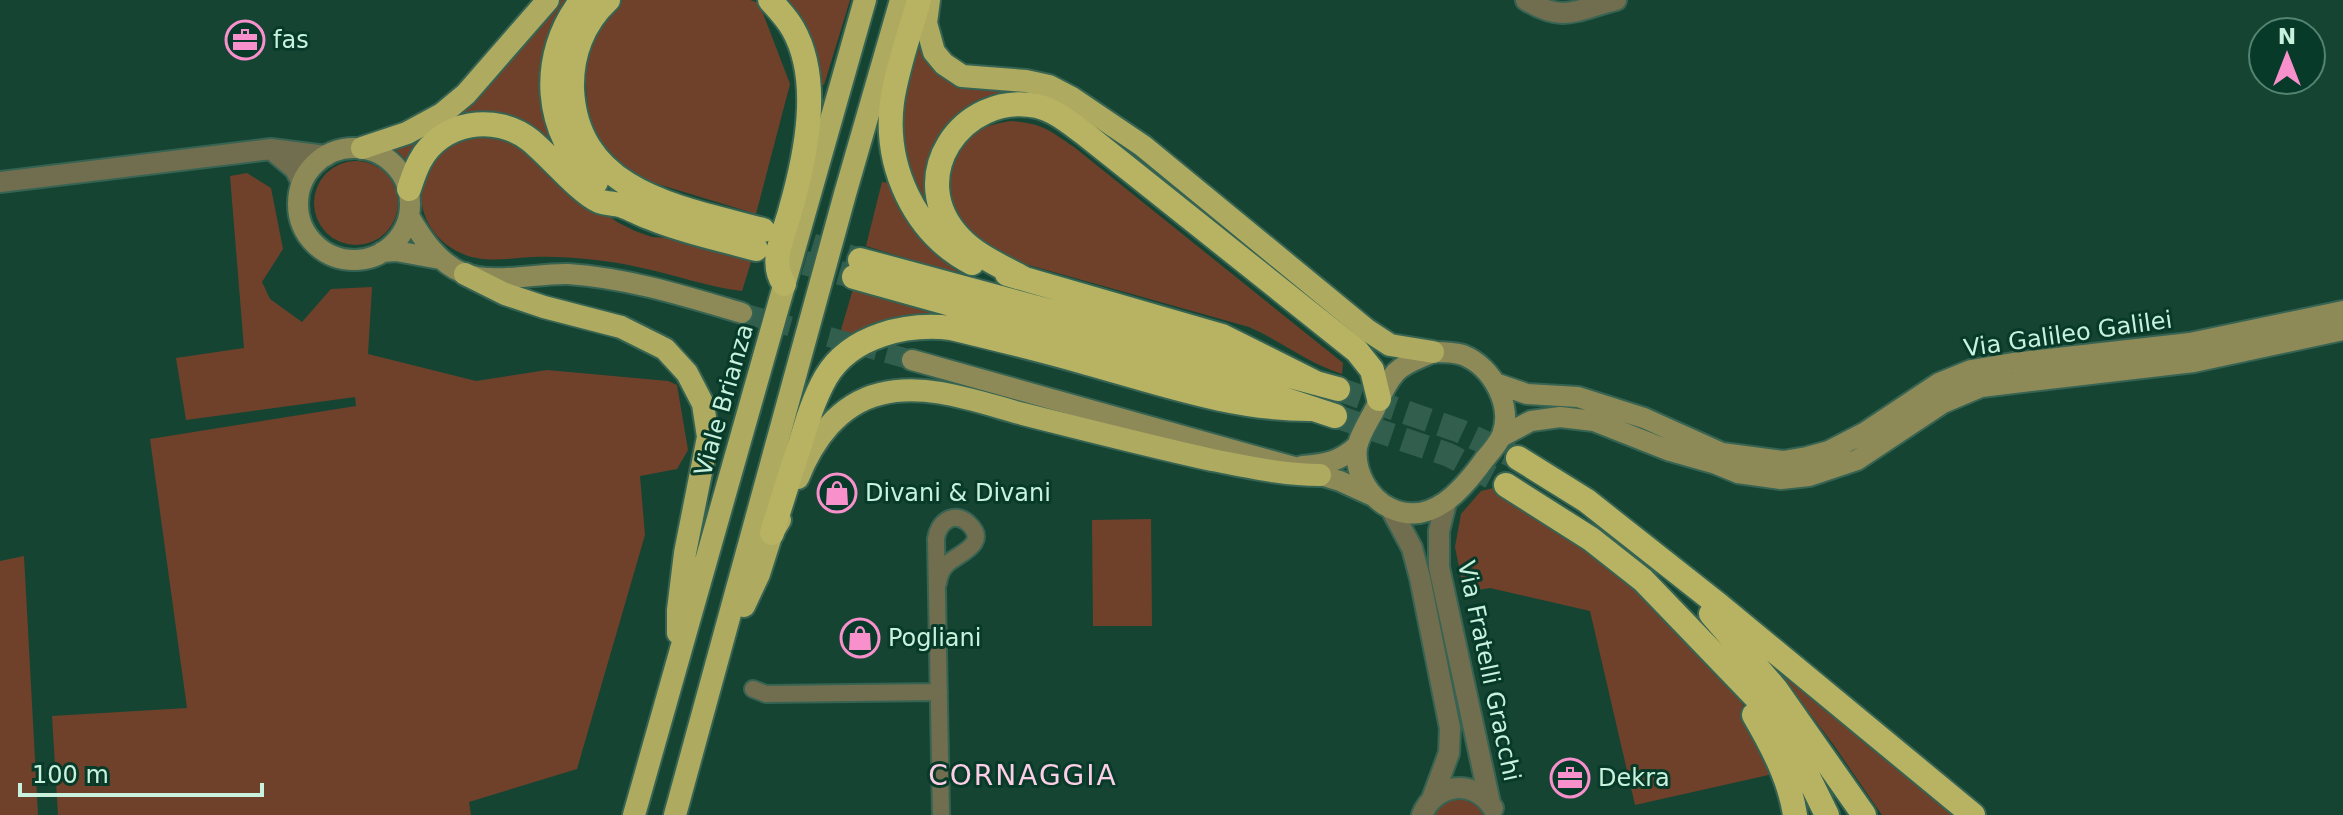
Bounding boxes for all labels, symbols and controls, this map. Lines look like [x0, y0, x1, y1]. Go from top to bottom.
north arrow [2247, 16, 2327, 96]
office icon: fas [224, 19, 266, 61]
text: N [2278, 24, 2296, 49]
place label: fas [273, 26, 309, 54]
street label: Via Galileo Galilei [1962, 306, 2174, 362]
street label: Viale Brianza [689, 321, 759, 479]
shop icon: Divani & Divani [816, 472, 858, 514]
place label: Divani & Divani [865, 479, 1051, 507]
street label: Via Fratelli Gracchi [1452, 558, 1526, 784]
shop icon: Pogliani [839, 617, 881, 659]
place label: Pogliani [888, 624, 981, 652]
scale bar [20, 747, 262, 797]
office icon: Dekra [1549, 757, 1591, 799]
district label: CORNAGGIA [928, 759, 1118, 792]
text: 100 m [32, 761, 109, 789]
place label: Dekra [1598, 764, 1670, 792]

